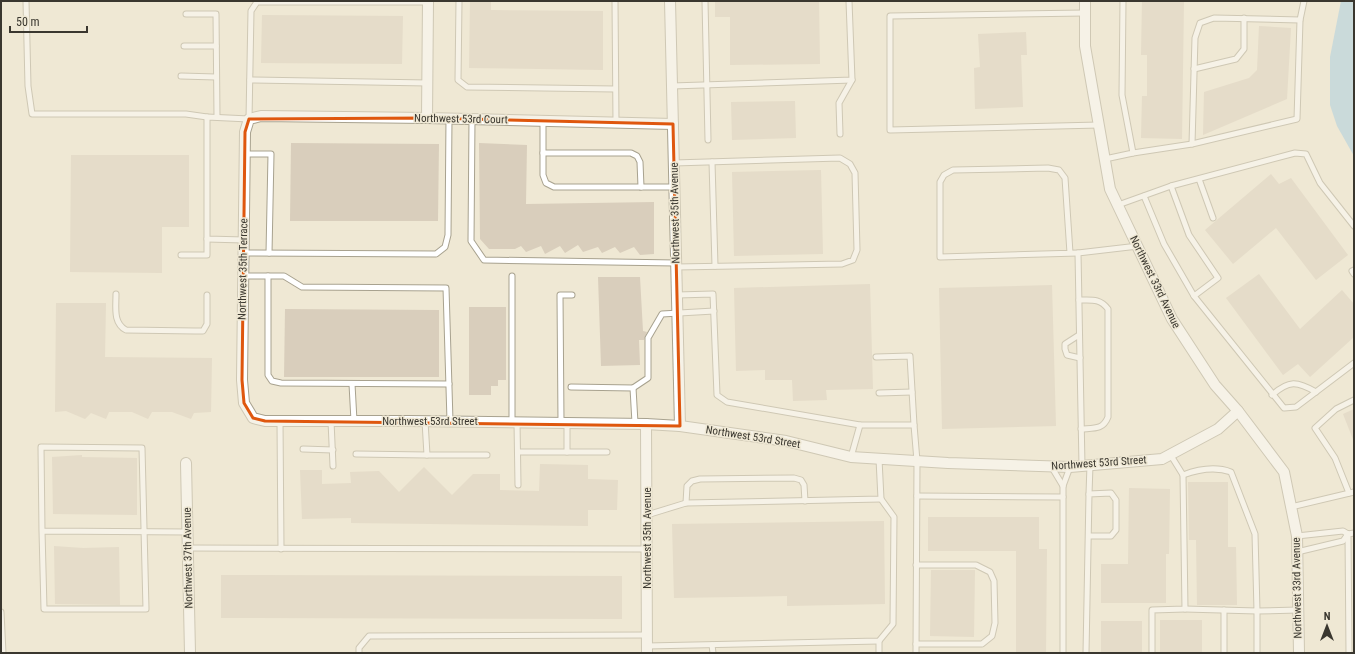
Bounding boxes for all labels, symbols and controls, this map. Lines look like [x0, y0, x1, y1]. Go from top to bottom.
scale bar [10, 8, 87, 34]
text: 50 m [16, 15, 40, 29]
street label: Northwest 53rd Court [414, 112, 508, 126]
street label: Northwest 35th Avenue [668, 162, 682, 264]
street label: Northwest 35th Terrace [236, 218, 250, 320]
street label: Northwest 33rd Avenue [1127, 234, 1183, 330]
street label: Northwest 53rd Street [382, 415, 478, 428]
street label: Northwest 53rd Street [705, 423, 801, 451]
street label: Northwest 53rd Street [1051, 453, 1147, 473]
street label: Northwest 35th Avenue [641, 487, 654, 589]
street label: Northwest 37th Avenue [181, 507, 195, 609]
street label: Northwest 33rd Avenue [1290, 537, 1304, 639]
north arrow [1307, 606, 1347, 646]
text: N [1324, 610, 1331, 623]

